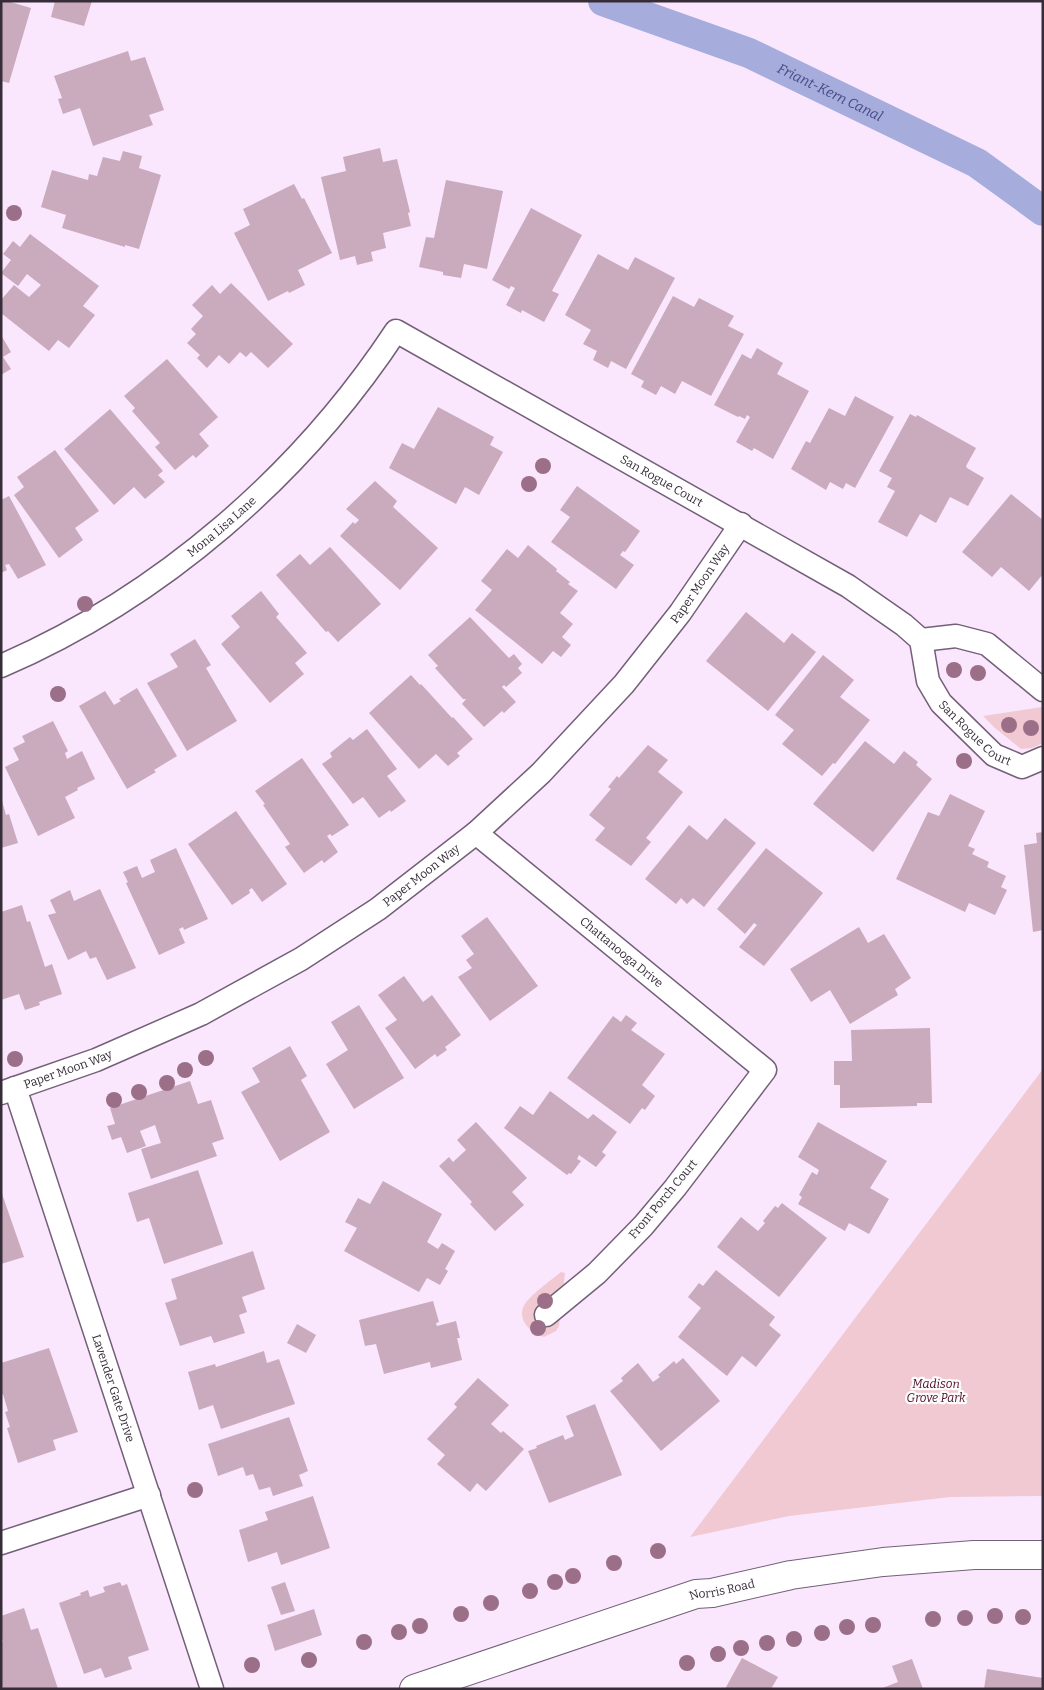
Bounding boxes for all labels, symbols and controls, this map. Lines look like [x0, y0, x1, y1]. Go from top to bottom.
water label: Friant-Kern Canal [775, 60, 886, 125]
street label: San Rogue Court [618, 452, 706, 510]
street label: Mona Lisa Lane [184, 493, 259, 560]
street label: Paper Moon Way [668, 541, 732, 626]
street label: San Rogue Court [936, 698, 1014, 769]
street label: Paper Moon Way [380, 841, 463, 909]
street label: Chattanooga Drive [577, 914, 666, 990]
street label: Paper Moon Way [22, 1047, 115, 1092]
street label: Front Porch Court [626, 1156, 701, 1241]
street label: Lavender Gate Drive [89, 1333, 138, 1444]
park label: Madison Grove Park [907, 1377, 966, 1405]
street label: Norris Road [687, 1576, 756, 1603]

